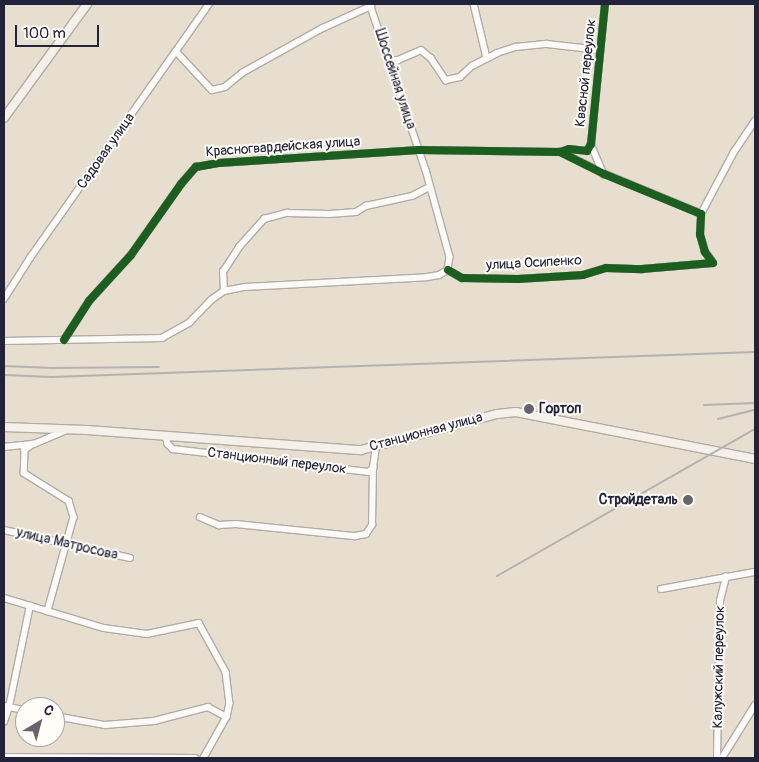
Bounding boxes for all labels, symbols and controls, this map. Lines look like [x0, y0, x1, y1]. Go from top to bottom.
scale bar [18, 15, 101, 47]
street label: Квасной переулок [572, 18, 600, 128]
text: 100 m [23, 24, 66, 43]
street label: Шоссейная улица [371, 27, 419, 131]
street label: Садовая улица [74, 110, 138, 192]
street label: Красногвардейская улица [205, 133, 361, 161]
street label: улица Осипенко [486, 252, 582, 274]
place label: Гортоп [539, 401, 581, 417]
marker: Гортоп [523, 403, 535, 415]
street label: Станционная улица [367, 409, 485, 455]
street label: Станционный переулок [206, 444, 348, 478]
place label: Стройдеталь [599, 492, 678, 508]
marker: Стройдеталь [682, 494, 694, 506]
street label: улица Матросова [15, 524, 119, 564]
street label: Калужский переулок [710, 605, 728, 729]
north arrow [15, 697, 65, 747]
text: С [40, 701, 57, 720]

